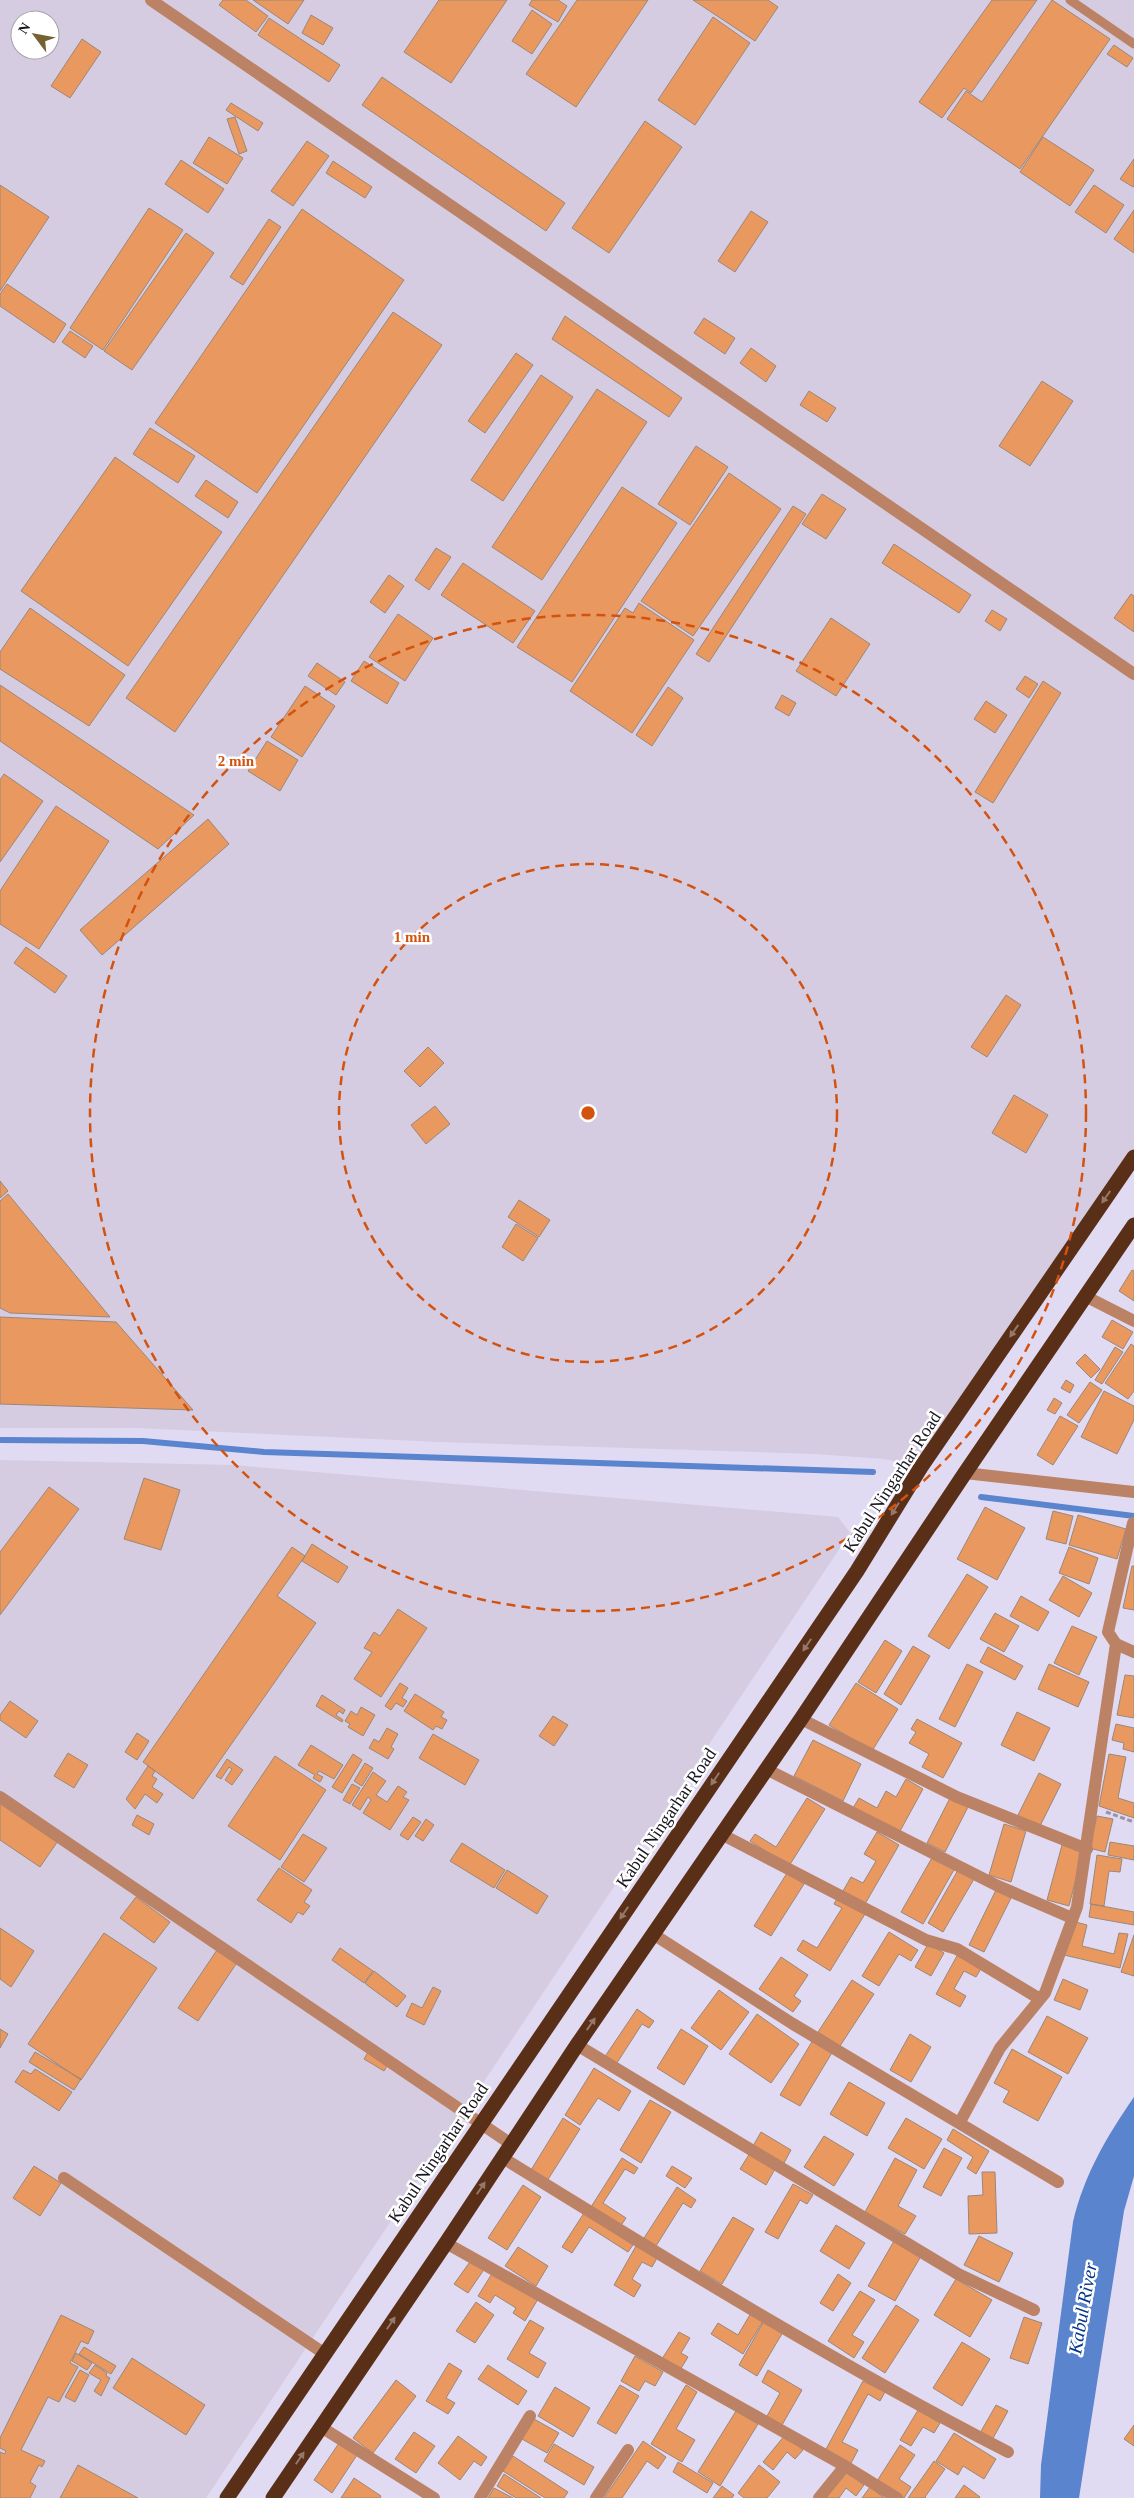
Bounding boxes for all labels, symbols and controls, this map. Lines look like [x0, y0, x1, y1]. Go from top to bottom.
north arrow [10, 10, 60, 60]
text: N [15, 20, 33, 37]
text: 2 min [218, 753, 255, 769]
text: 1 min [394, 929, 431, 945]
centre of rings [579, 1104, 597, 1122]
one-way arrow [1101, 1191, 1111, 1204]
one-way arrow [1009, 1324, 1019, 1338]
street label: Kabul Ningarhar Road [839, 1408, 945, 1556]
one-way arrow [891, 1502, 900, 1515]
one-way arrow [802, 1638, 812, 1652]
street label: Kabul Ningarhar Road [612, 1744, 720, 1892]
one-way arrow [710, 1772, 720, 1786]
one-way arrow [619, 1907, 629, 1920]
one-way arrow [586, 2017, 596, 2031]
street label: Kabul Ningarhar Road [384, 2079, 492, 2227]
one-way arrow [477, 2181, 486, 2195]
water label: Kabul River [1064, 2260, 1101, 2356]
one-way arrow [386, 2317, 396, 2330]
one-way arrow [295, 2451, 305, 2464]

